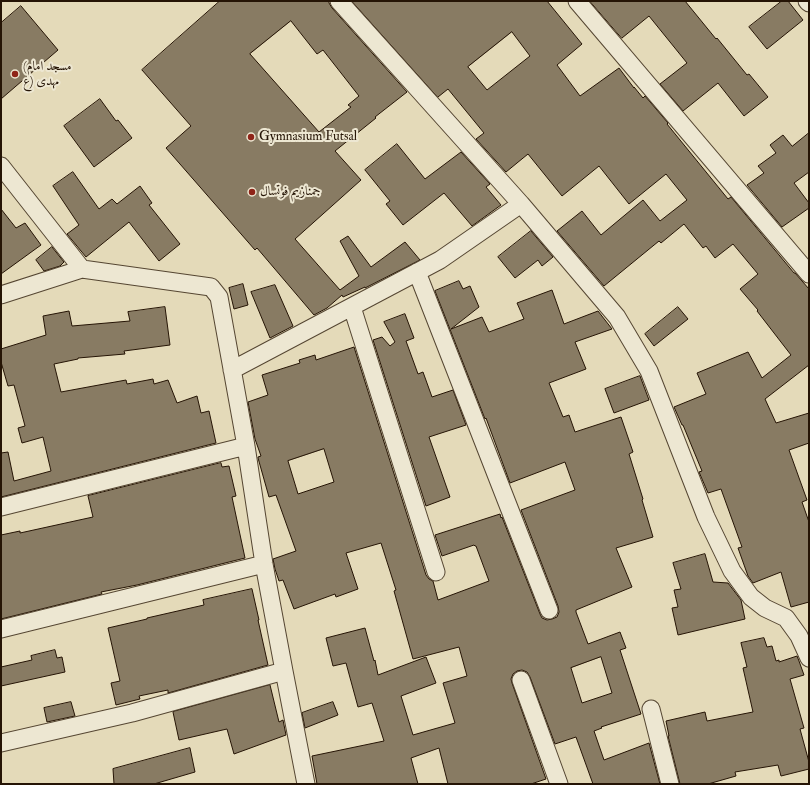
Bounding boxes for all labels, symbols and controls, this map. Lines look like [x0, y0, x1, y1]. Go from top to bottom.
place label: (مسجد امام مهدی (ع [23, 59, 72, 90]
marker: (مسجد امام مهدی (ع [10, 69, 20, 79]
place label: Gymnasium Futsal [259, 129, 357, 145]
marker: Gymnasium Futsal [246, 132, 256, 142]
place label: جمنازیم فوتسال [260, 184, 321, 200]
marker: جمنازیم فوتسال [247, 187, 257, 197]

